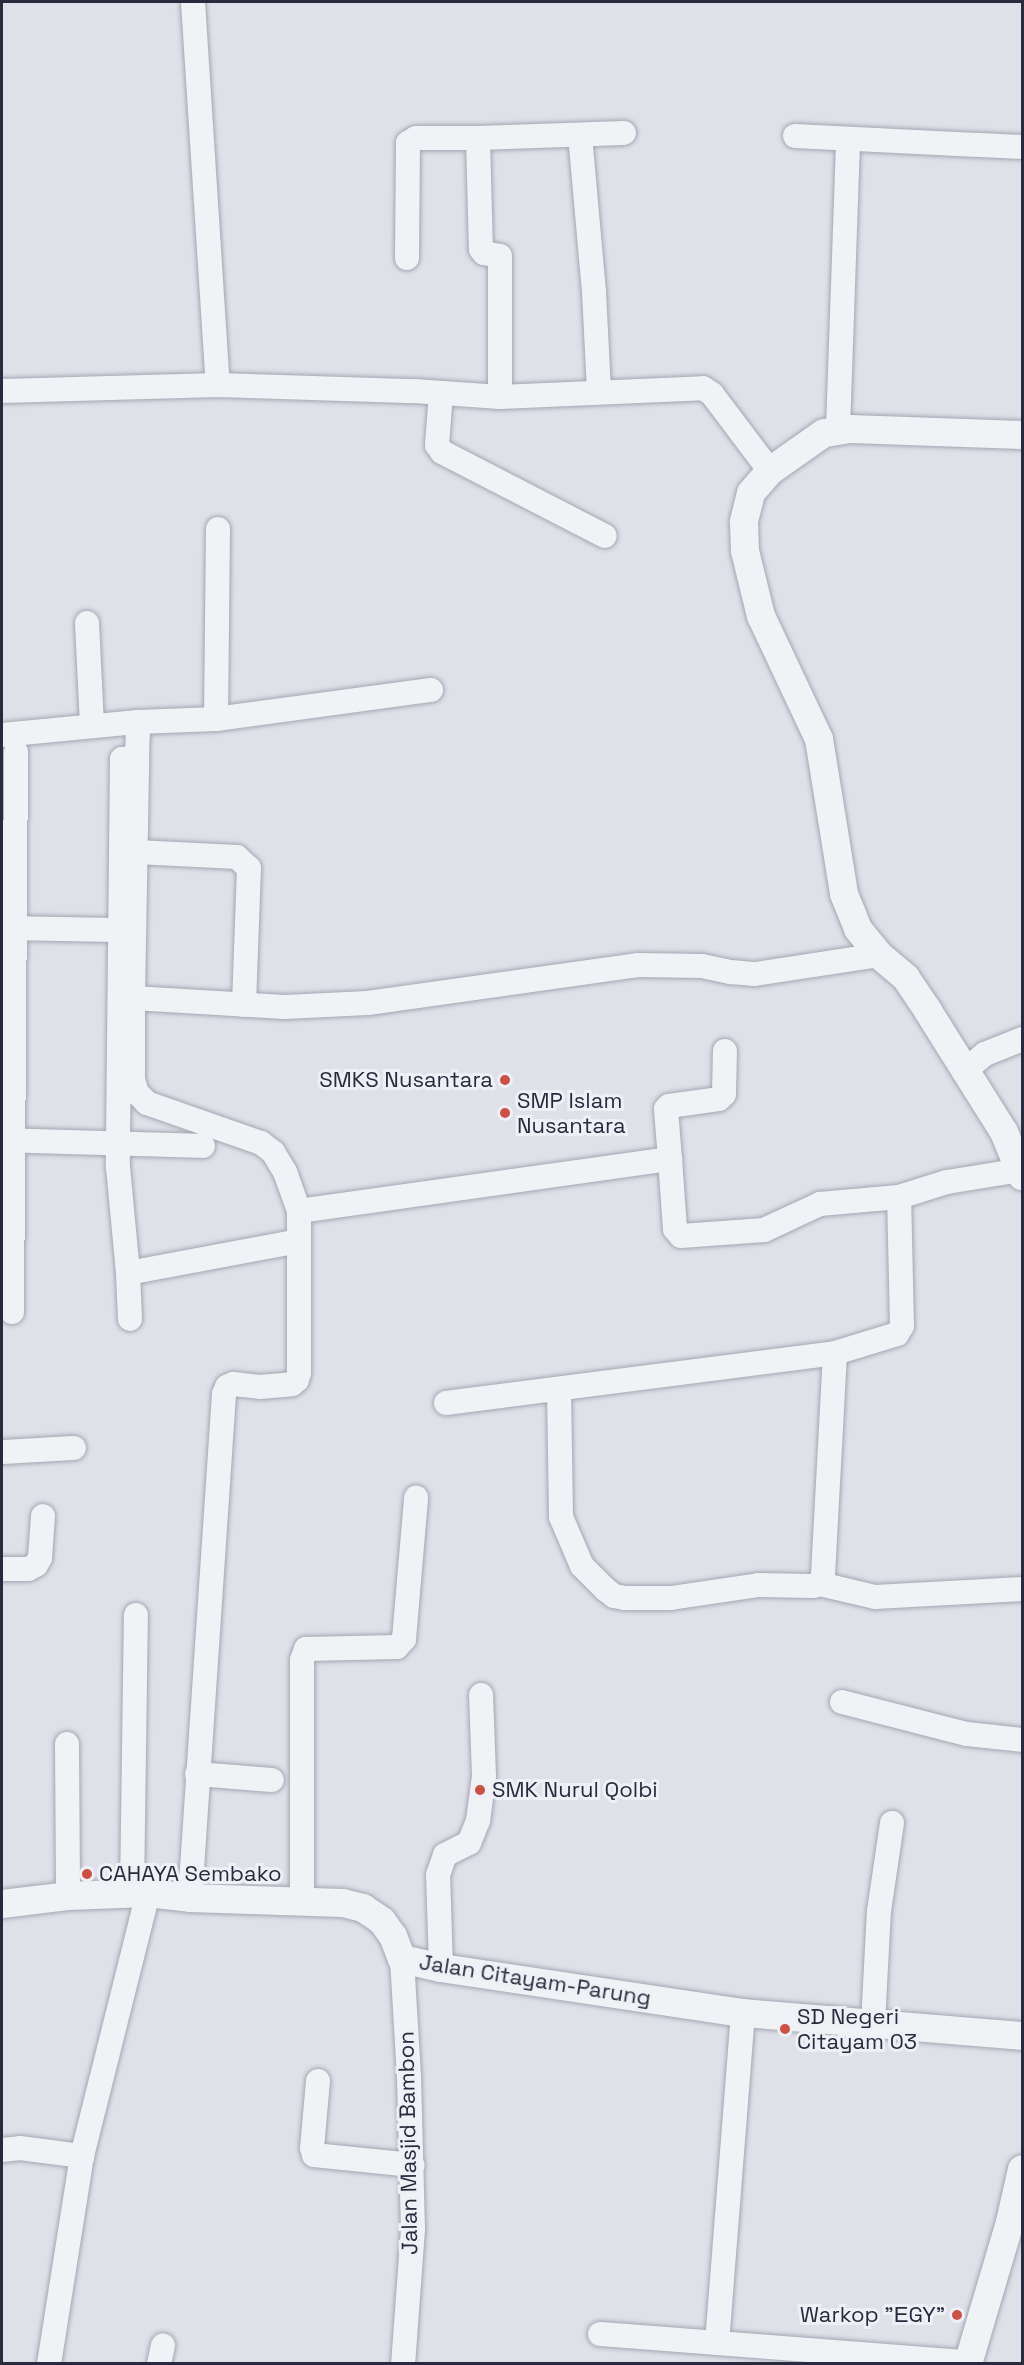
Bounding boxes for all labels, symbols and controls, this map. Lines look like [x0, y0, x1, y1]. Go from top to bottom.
place label: SMKS Nusantara [319, 1067, 493, 1093]
marker: SMKS Nusantara [498, 1073, 512, 1087]
place label: SMP Islam Nusantara [517, 1087, 626, 1138]
marker: SMP Islam Nusantara [498, 1106, 512, 1120]
place label: SMK Nurul Qolbi [492, 1777, 658, 1803]
marker: SMK Nurul Qolbi [473, 1783, 487, 1797]
place label: CAHAYA Sembako [99, 1861, 282, 1887]
marker: CAHAYA Sembako [80, 1867, 94, 1881]
street label: Jalan Citayam-Parung [417, 1949, 653, 2011]
place label: SD Negeri Citayam 03 [797, 2003, 917, 2054]
marker: SD Negeri Citayam 03 [778, 2022, 792, 2036]
street label: Jalan Masjid Bambon [393, 2031, 423, 2255]
place label: Warkop "ЕGY" [800, 2302, 945, 2328]
marker: Warkop "ЕGY" [950, 2308, 964, 2322]

